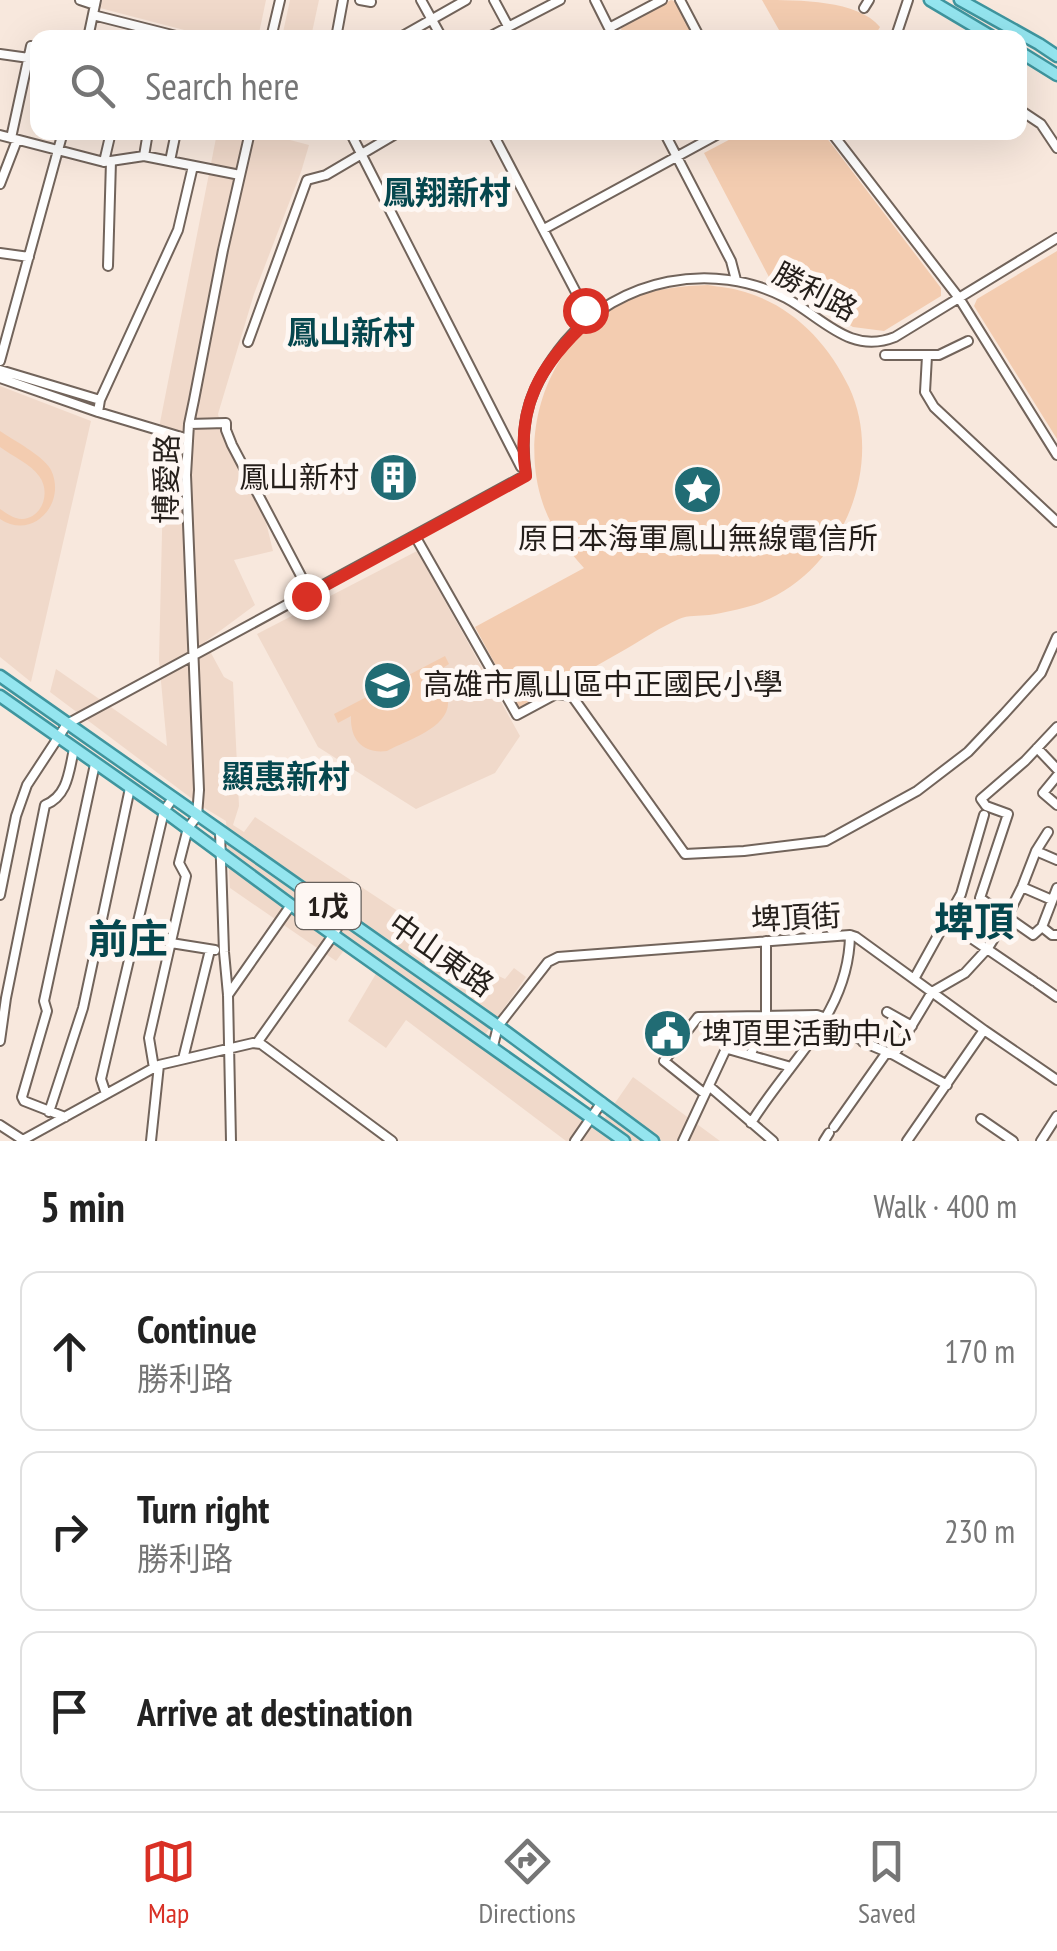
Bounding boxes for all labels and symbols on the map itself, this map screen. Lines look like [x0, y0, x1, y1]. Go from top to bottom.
district label: 鳳翔新村 [383, 171, 511, 213]
street label: 勝利路 [767, 252, 865, 329]
route start [563, 288, 609, 334]
district label: 鳳山新村 [287, 311, 415, 353]
street label: 博愛路 [145, 434, 186, 524]
building icon: 鳳山新村 [368, 452, 420, 504]
place label: 鳳山新村 [239, 457, 359, 496]
place icon: 原日本海軍鳳山無線電信所 [672, 464, 724, 516]
place label: 原日本海軍鳳山無線電信所 [518, 518, 878, 557]
route end [284, 574, 330, 620]
school or university icon: 高雄市鳳山區中正國民小學 [362, 659, 414, 711]
place label: 高雄市鳳山區中正國民小學 [423, 664, 783, 703]
district label: 顯惠新村 [222, 755, 350, 797]
road number: 1戊 [296, 883, 360, 929]
street label: 埤頂街 [750, 895, 842, 938]
district label: 埤頂 [934, 895, 1014, 947]
street label: 中山東路 [382, 903, 502, 1004]
district label: 前庄 [88, 912, 168, 964]
public building icon: 埤頂里活動中心 [641, 1008, 693, 1060]
place label: 埤頂里活動中心 [702, 1013, 912, 1052]

